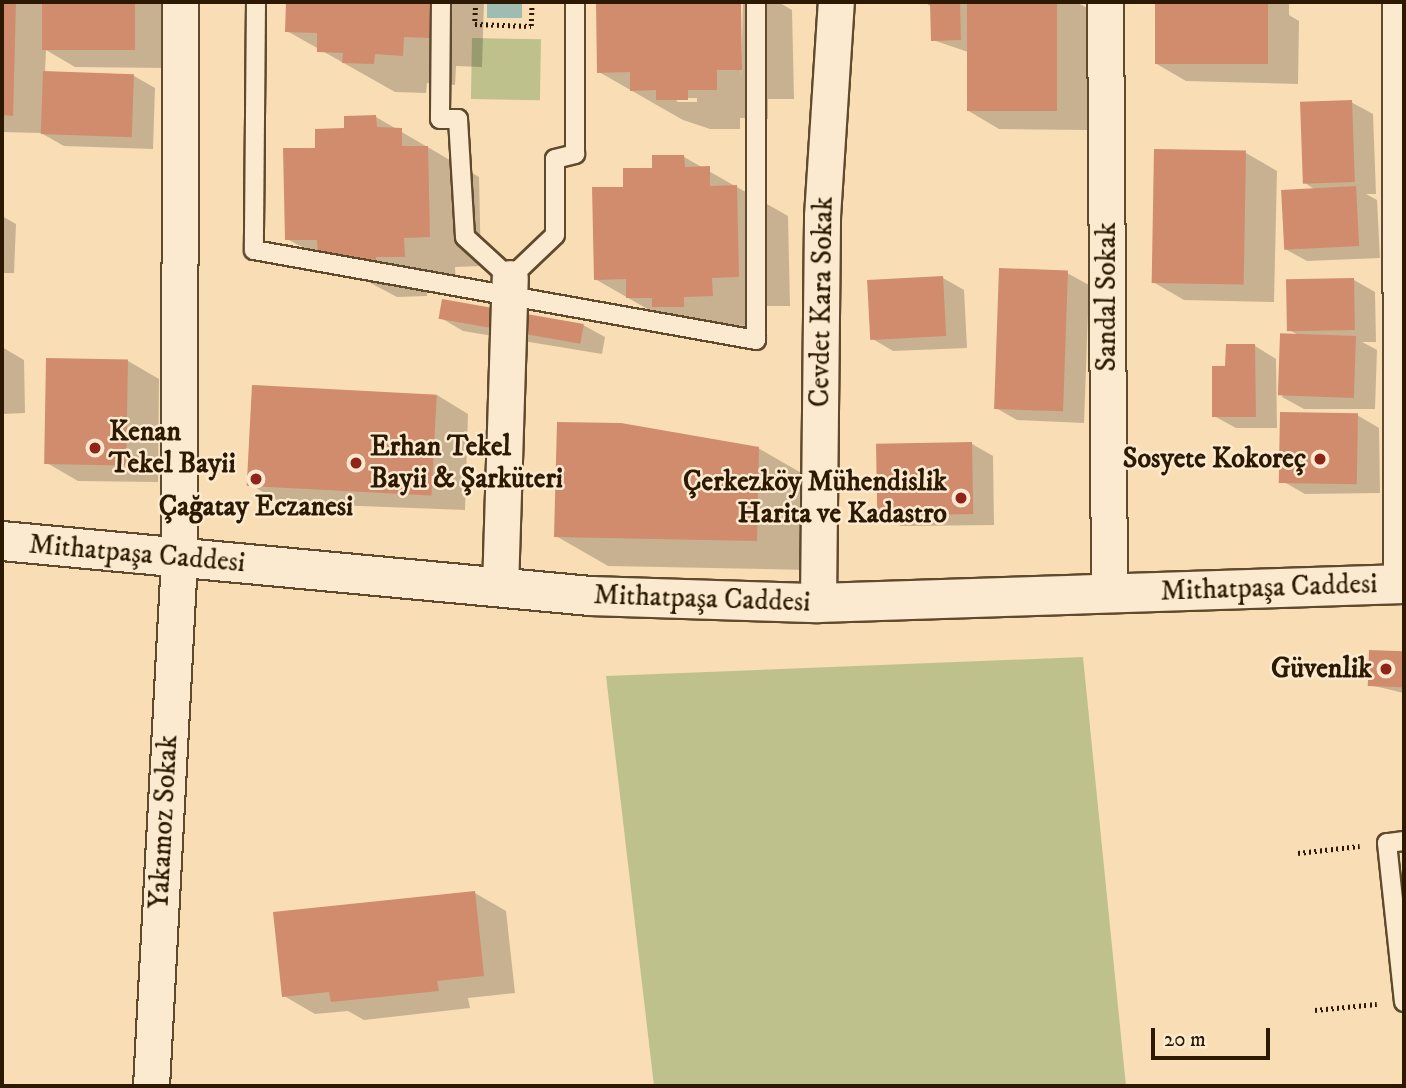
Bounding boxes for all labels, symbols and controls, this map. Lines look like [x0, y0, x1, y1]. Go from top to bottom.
street label: Cevdet Kara Sokak [803, 196, 841, 408]
street label: Sandal Sokak [1090, 222, 1124, 372]
place label: Kenan Tekel Bayii [109, 415, 236, 481]
place label: Erhan Tekel Bayii & Şarküteri [370, 430, 563, 496]
marker: Kenan Tekel Bayii [87, 440, 103, 456]
place label: Sosyete Kokoreç [1123, 442, 1306, 476]
marker: Sosyete Kokoreç [1312, 451, 1328, 467]
marker: Erhan Tekel Bayii & Şarküteri [348, 455, 364, 471]
place label: Çerkezköy Mühendislik Harita ve Kadastro [683, 465, 947, 531]
marker: Çağatay Eczanesi [248, 471, 264, 487]
place label: Çağatay Eczanesi [159, 490, 353, 524]
marker: Çerkezköy Mühendislik Harita ve Kadastro [953, 490, 969, 506]
street label: Mithatpaşa Caddesi [27, 528, 247, 580]
street label: Mithatpaşa Caddesi [1160, 567, 1378, 609]
street label: Mithatpaşa Caddesi [593, 578, 811, 620]
place label: Güvenlik [1271, 652, 1372, 686]
marker: Güvenlik [1378, 661, 1394, 677]
street label: Yakamoz Sokak [143, 734, 185, 910]
scale bar [1154, 1014, 1273, 1058]
text: 20 m [1164, 1027, 1206, 1053]

